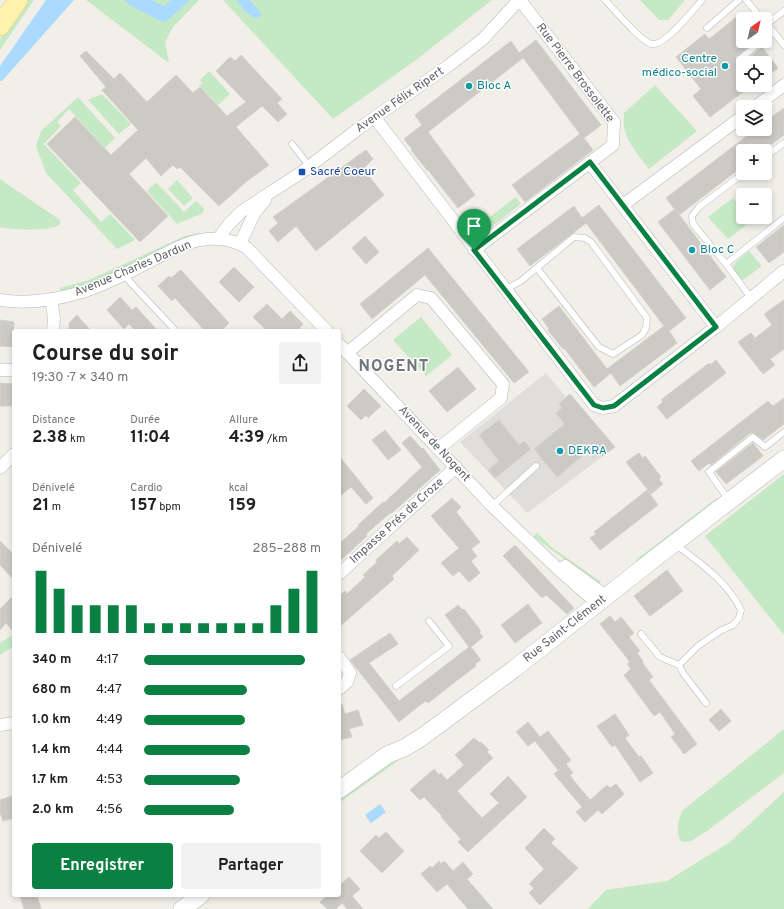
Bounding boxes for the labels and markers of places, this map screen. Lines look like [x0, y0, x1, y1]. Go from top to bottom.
place label: Centre médico-social [642, 51, 717, 81]
marker: Centre médico-social [720, 61, 730, 71]
place label: Bloc A [477, 78, 511, 94]
marker: Bloc A [464, 81, 474, 91]
place label: Sacré Coeur [310, 164, 376, 180]
marker: Sacré Coeur [297, 167, 307, 177]
pin [457, 209, 491, 250]
place label: Bloc C [700, 242, 735, 258]
marker: Bloc C [687, 245, 697, 255]
place label: DEKRA [568, 443, 607, 459]
marker: DEKRA [555, 446, 565, 456]

